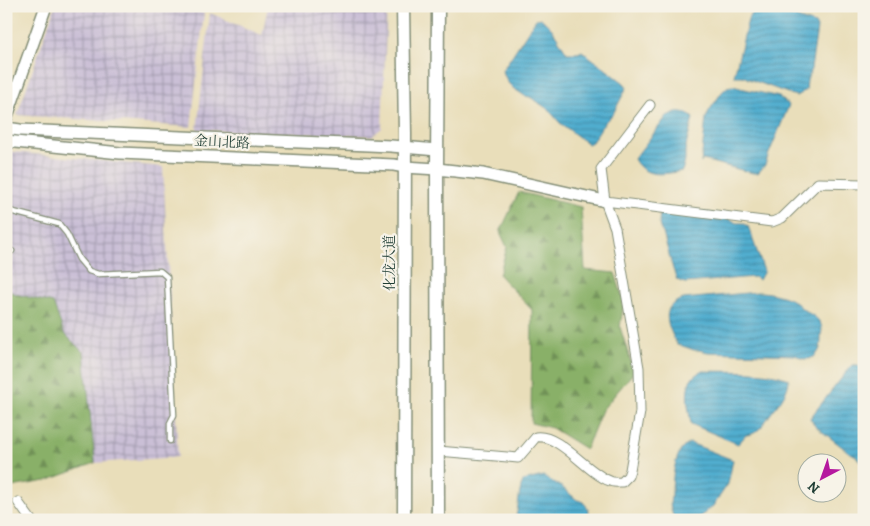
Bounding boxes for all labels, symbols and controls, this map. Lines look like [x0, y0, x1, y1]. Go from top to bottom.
street label: 金山北路 [194, 131, 250, 153]
street label: 化龙大道 [380, 235, 399, 291]
north arrow [798, 454, 848, 504]
text: N [804, 477, 824, 498]

